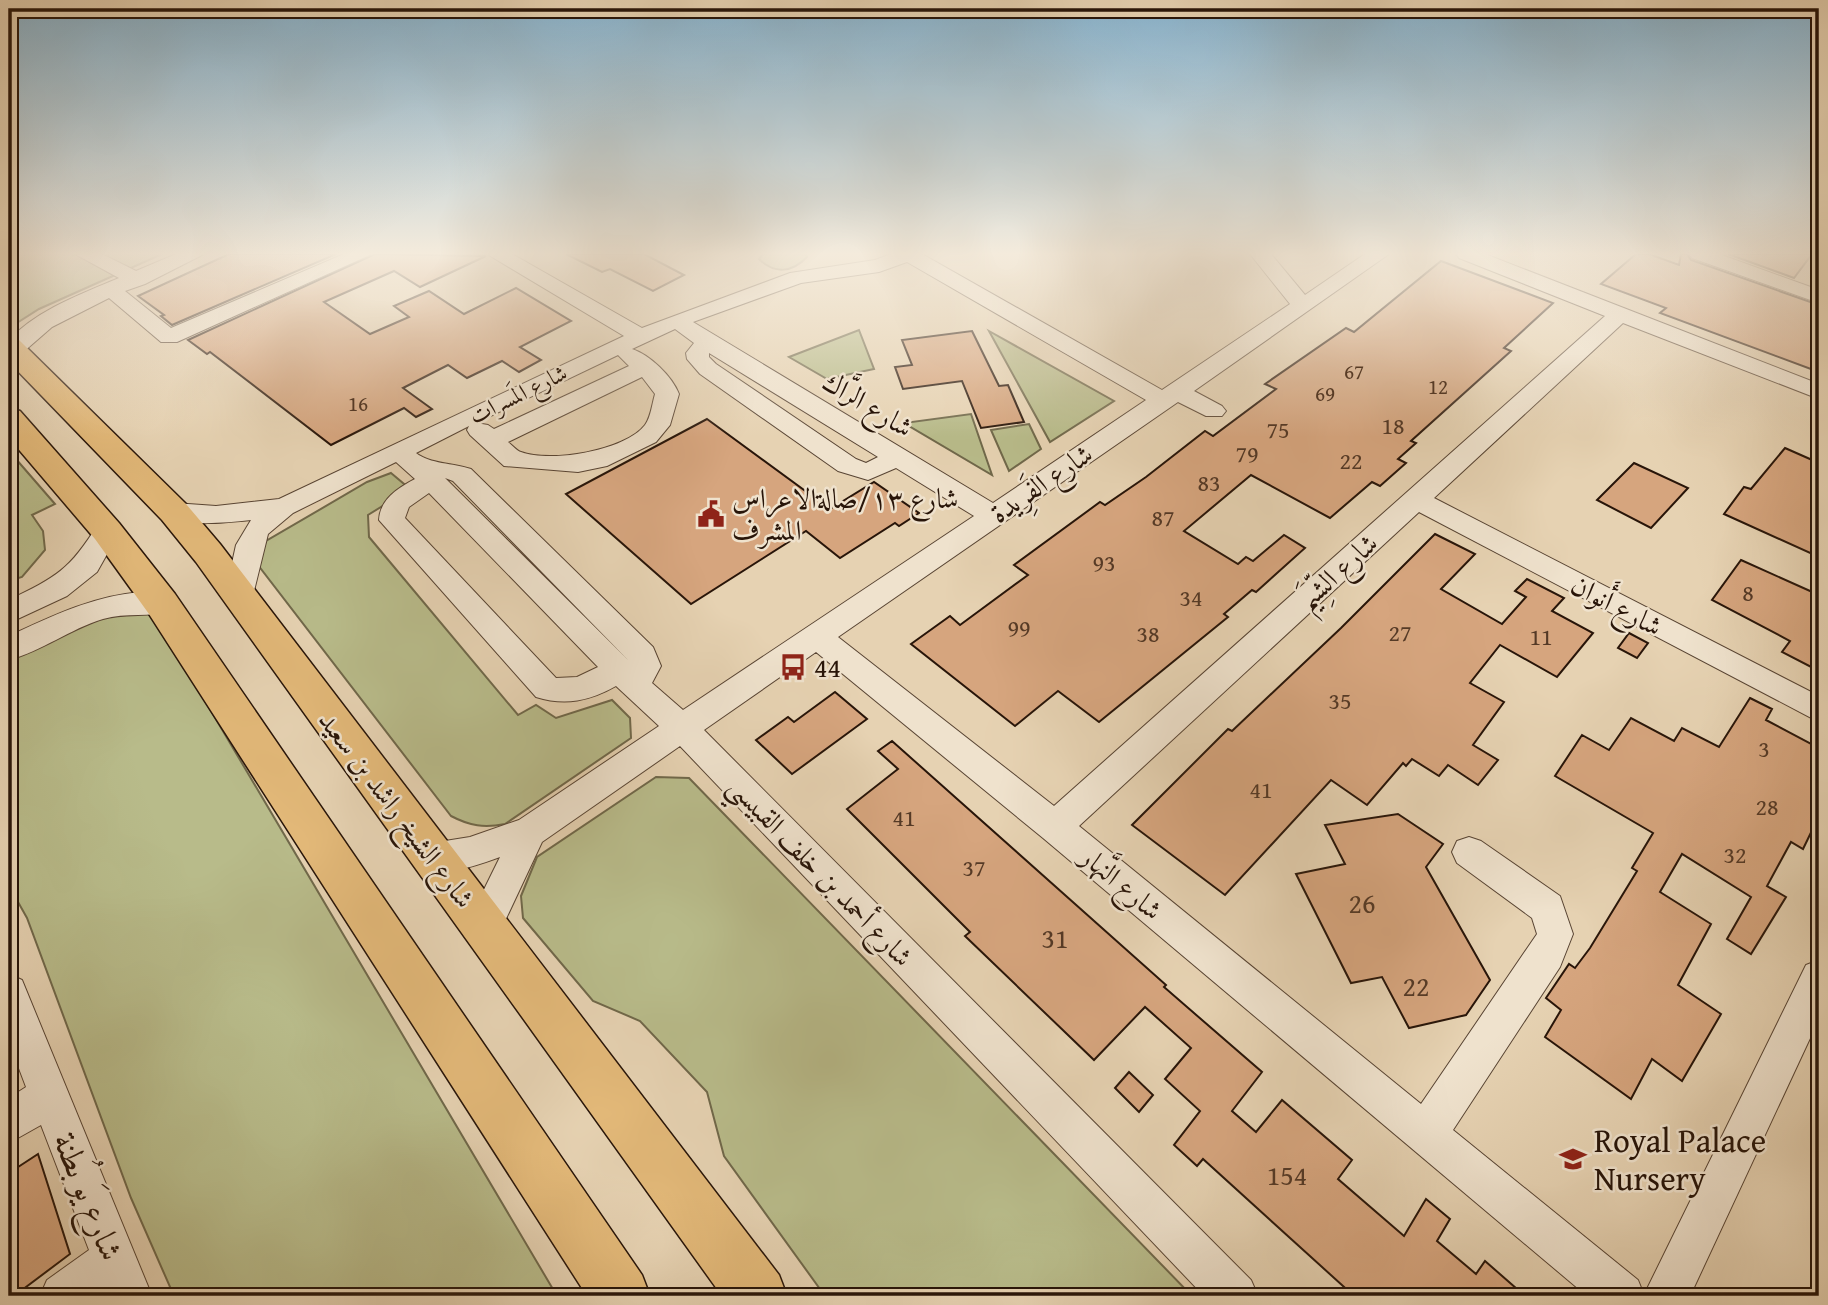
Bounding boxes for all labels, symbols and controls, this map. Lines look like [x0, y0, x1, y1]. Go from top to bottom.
street label: شارع المَسرات [463, 356, 574, 435]
house number: 67 [1344, 356, 1364, 387]
street label: شارع الرَّاك [813, 358, 923, 450]
house number: 12 [1428, 371, 1448, 402]
house number: 69 [1315, 378, 1335, 409]
house number: 16 [348, 388, 368, 419]
house number: 18 [1381, 408, 1405, 443]
house number: 75 [1266, 412, 1290, 447]
street label: شارع الفَرِيدة [981, 433, 1103, 536]
house number: 79 [1235, 436, 1259, 471]
house number: 22 [1339, 443, 1363, 478]
house number: 83 [1197, 465, 1221, 500]
place label: شارع ١٣/صالةالاعراس المشرف [732, 477, 958, 550]
public building icon: شارع ١٣/صالةالاعراس المشرف [696, 499, 726, 529]
house number: 87 [1151, 500, 1175, 535]
street label: شارع الشِّيَم [1287, 523, 1392, 624]
house number: 93 [1092, 545, 1116, 580]
street label: شارع أَنوان [1562, 562, 1671, 649]
house number: 8 [1742, 575, 1754, 610]
house number: 34 [1179, 580, 1203, 615]
house number: 99 [1007, 610, 1031, 645]
house number: 27 [1388, 615, 1412, 650]
house number: 38 [1136, 616, 1160, 651]
house number: 11 [1529, 619, 1553, 654]
place label: 44 [814, 646, 841, 687]
bus stop icon: 44 [778, 652, 808, 682]
house number: 35 [1328, 683, 1352, 718]
street label: شارع الشيخ راشد بن سعيد [305, 701, 485, 919]
house number: 3 [1758, 731, 1770, 766]
street label: شارع أحمد بن خلف القبيسي [714, 766, 923, 980]
house number: 41 [1249, 772, 1273, 807]
house number: 28 [1755, 789, 1779, 824]
house number: 41 [892, 800, 916, 835]
street label: شارع النَّهار [1067, 832, 1174, 932]
house number: 32 [1723, 837, 1747, 872]
house number: 37 [962, 850, 986, 885]
house number: 26 [1349, 882, 1375, 923]
house number: 31 [1042, 917, 1068, 958]
house number: 22 [1403, 965, 1429, 1006]
place label: Royal Palace Nursery [1594, 1116, 1766, 1202]
street label: شارع يَو بُطنة [37, 1124, 138, 1269]
school or university icon: Royal Palace Nursery [1558, 1144, 1588, 1174]
house number: 154 [1267, 1154, 1307, 1195]

